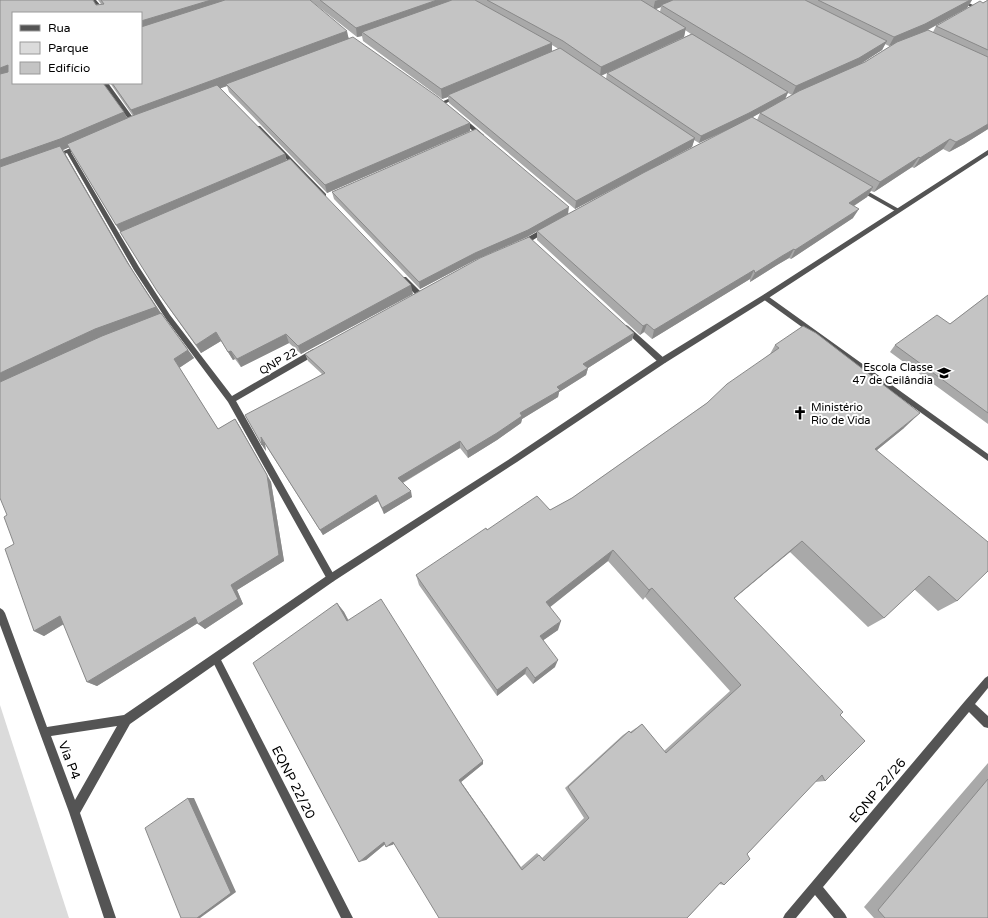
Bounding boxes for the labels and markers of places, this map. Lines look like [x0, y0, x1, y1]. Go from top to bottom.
place label: Escola Classe 47 de Ceilândia [852, 361, 933, 387]
school or university icon: Escola Classe 47 de Ceilândia [936, 365, 952, 381]
place label: Ministério Rio de Vida [811, 401, 871, 427]
church icon: Ministério Rio de Vida [792, 405, 808, 421]

